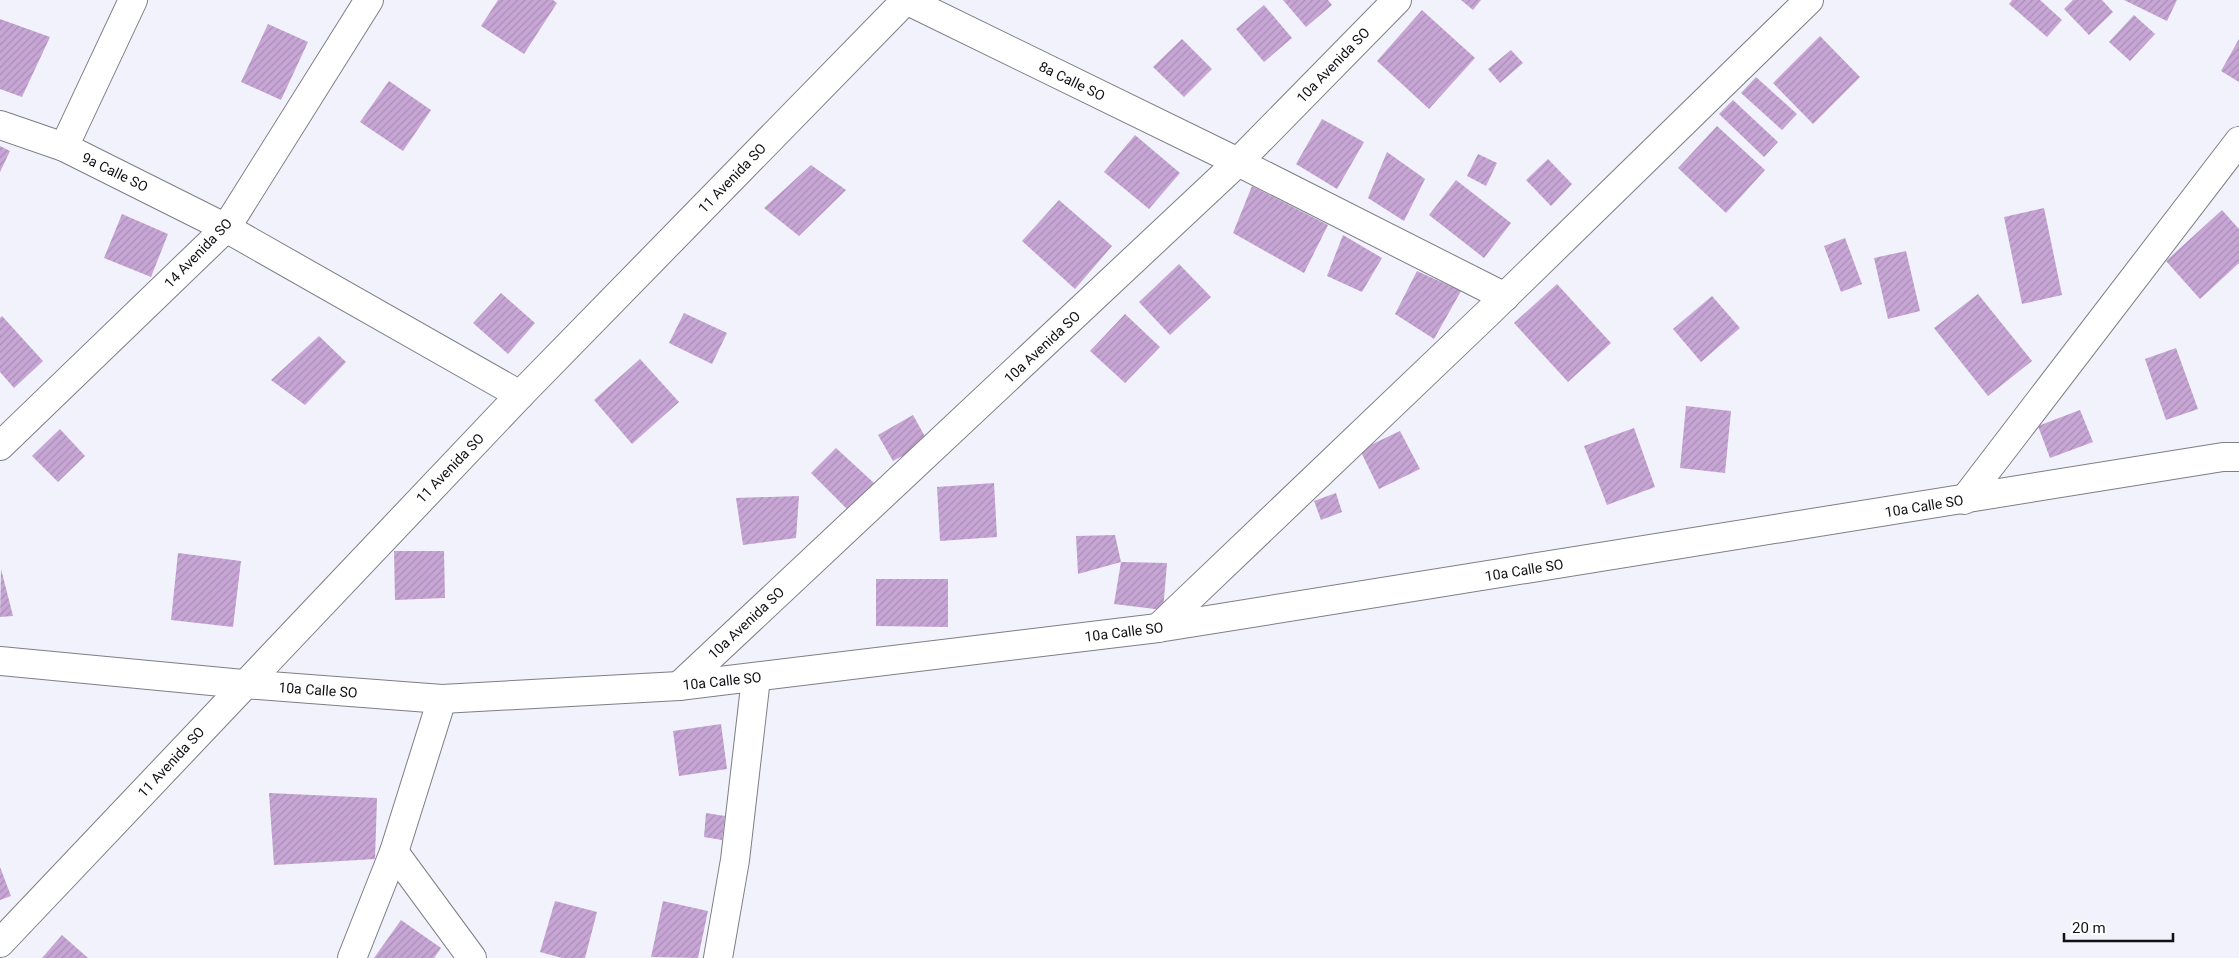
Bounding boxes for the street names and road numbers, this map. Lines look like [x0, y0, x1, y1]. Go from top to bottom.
street label: 10a Avenida SO [1293, 24, 1373, 106]
street label: 8a Calle SO [1036, 58, 1108, 104]
street label: 11 Avenida SO [695, 140, 769, 216]
street label: 9a Calle SO [79, 149, 151, 195]
street label: 14 Avenida SO [161, 215, 235, 291]
street label: 10a Avenida SO [1001, 308, 1083, 386]
street label: 11 Avenida SO [413, 430, 487, 506]
street label: 10a Calle SO [1884, 492, 1964, 520]
street label: 10a Calle SO [1484, 556, 1564, 584]
street label: 10a Avenida SO [705, 584, 787, 662]
street label: 10a Calle SO [1084, 619, 1164, 645]
street label: 10a Calle SO [682, 669, 762, 693]
street label: 10a Calle SO [278, 679, 358, 701]
street label: 11 Avenida SO [134, 724, 208, 800]

